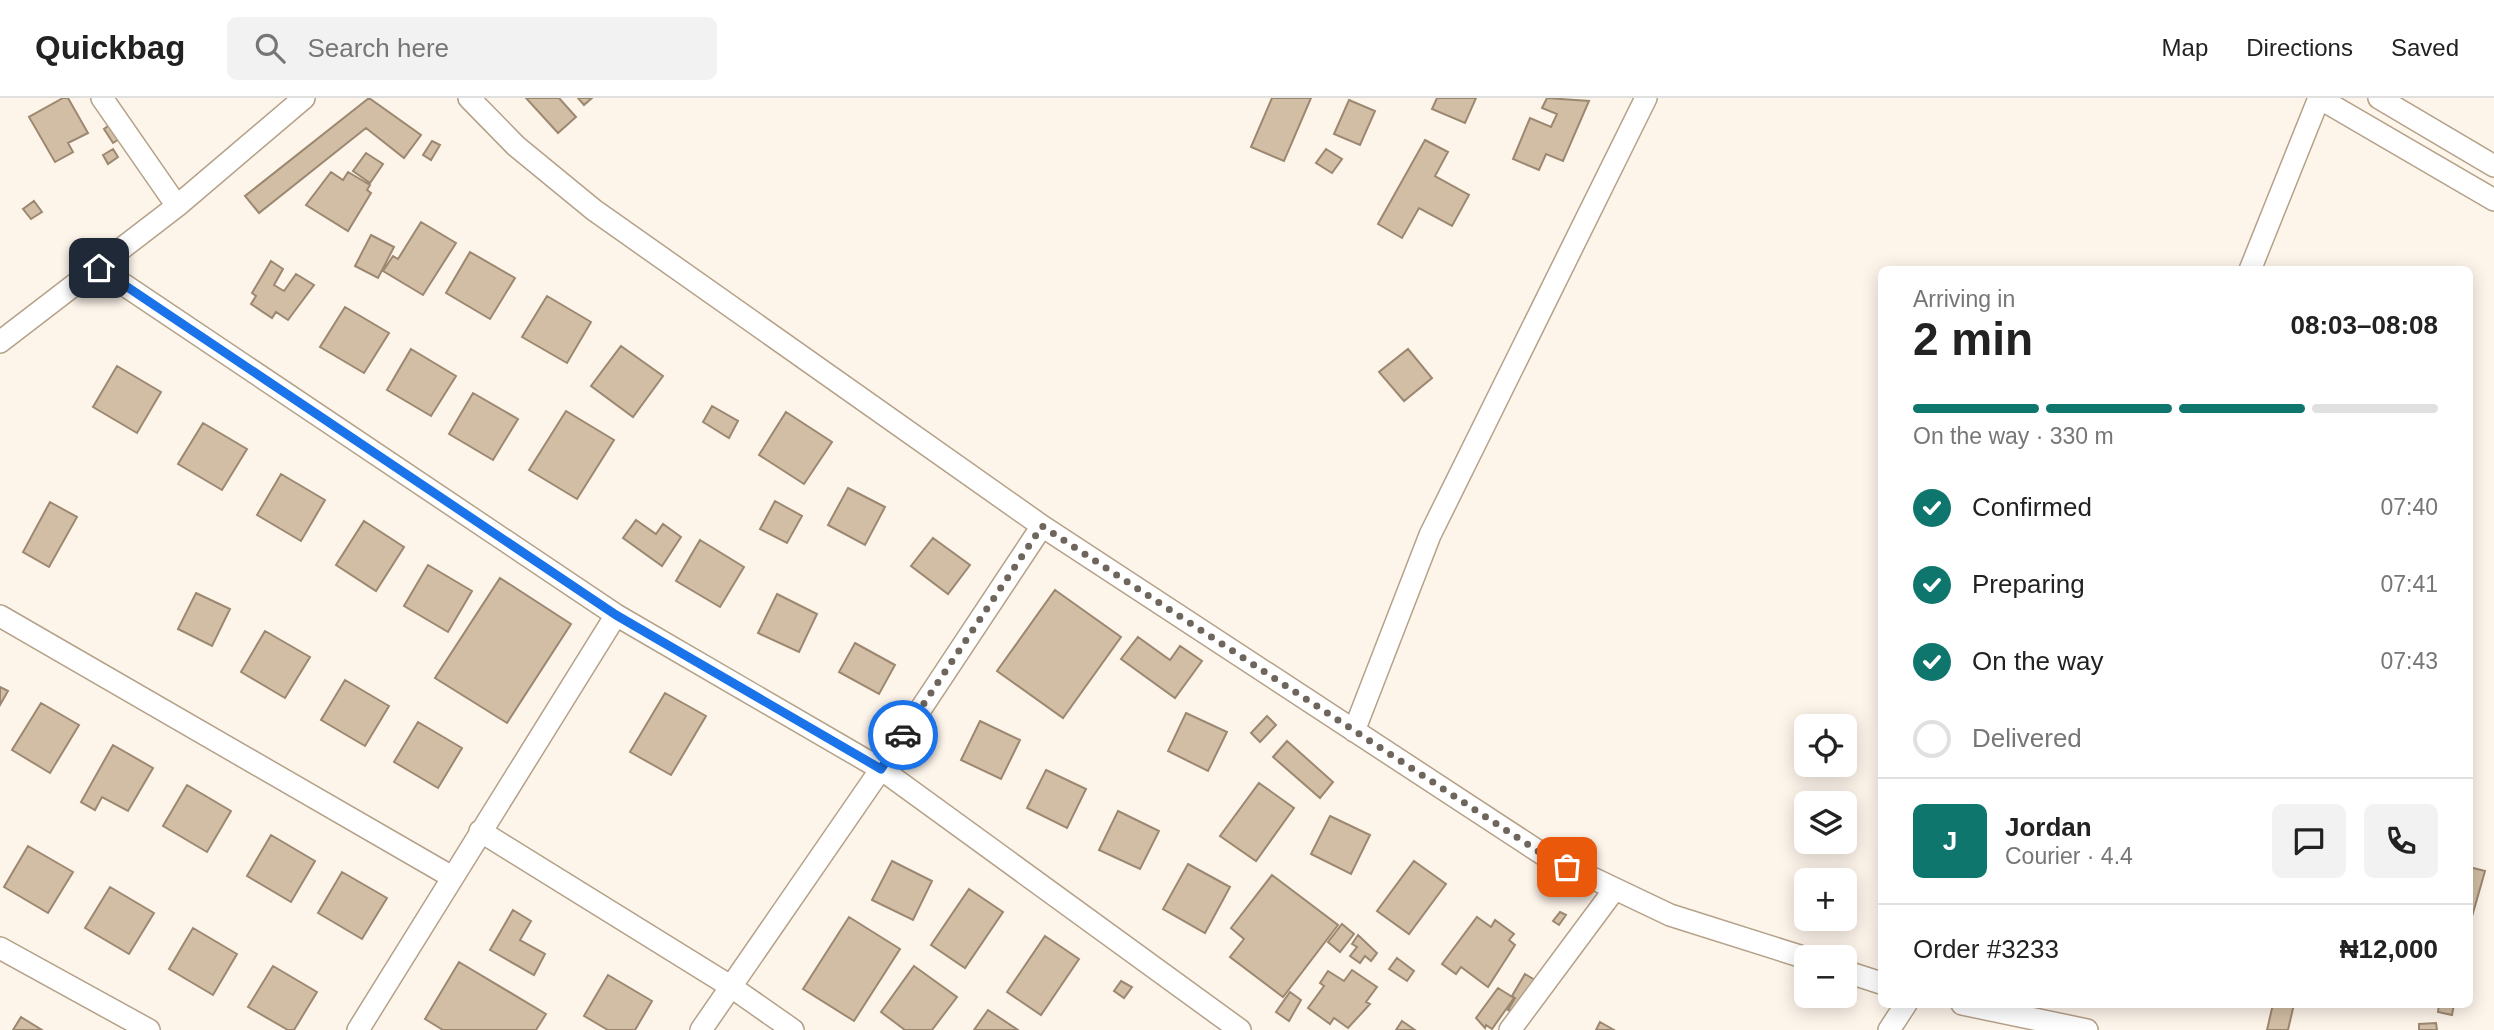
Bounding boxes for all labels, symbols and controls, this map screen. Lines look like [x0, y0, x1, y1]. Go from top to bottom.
search box [227, 17, 717, 80]
text: Quickbag [35, 29, 185, 66]
icon: search [251, 29, 289, 67]
text: Search here [307, 33, 449, 63]
text: Map [2162, 34, 2208, 61]
text: Directions [2246, 34, 2353, 61]
text: Saved [2391, 34, 2459, 61]
pin [69, 238, 129, 298]
icon: home [80, 249, 118, 287]
text: Arriving in [1913, 286, 2015, 312]
text: 08:03–08:08 [2291, 310, 2438, 340]
text: 2 min [1913, 313, 2033, 365]
text: On the way · 330 m [1913, 423, 2114, 449]
icon: check [1913, 489, 1951, 527]
text: Confirmed [1972, 492, 2092, 522]
text: 07:40 [2380, 494, 2438, 520]
icon: check [1913, 566, 1951, 604]
text: Preparing [1972, 569, 2085, 599]
text: 07:41 [2380, 571, 2438, 597]
icon: check [1913, 643, 1951, 681]
text: On the way [1972, 646, 2104, 676]
text: 07:43 [2380, 648, 2438, 674]
courier [868, 700, 938, 770]
map controls [1794, 714, 1857, 1008]
button: locate [1794, 714, 1857, 777]
icon: car [884, 716, 922, 754]
text: Delivered [1972, 723, 2082, 753]
button: layers [1794, 791, 1857, 854]
button: chat [2272, 804, 2346, 878]
button: phone [2364, 804, 2438, 878]
text: Jordan [2005, 812, 2092, 842]
text: J [1943, 826, 1957, 856]
pin [1537, 837, 1597, 897]
text: Courier · 4.4 [2005, 843, 2133, 869]
icon: bag [1548, 848, 1586, 886]
button: + [1794, 868, 1857, 931]
text: Order #3233 [1913, 934, 2059, 964]
text: ₦12,000 [2340, 934, 2438, 964]
button: − [1794, 945, 1857, 1008]

